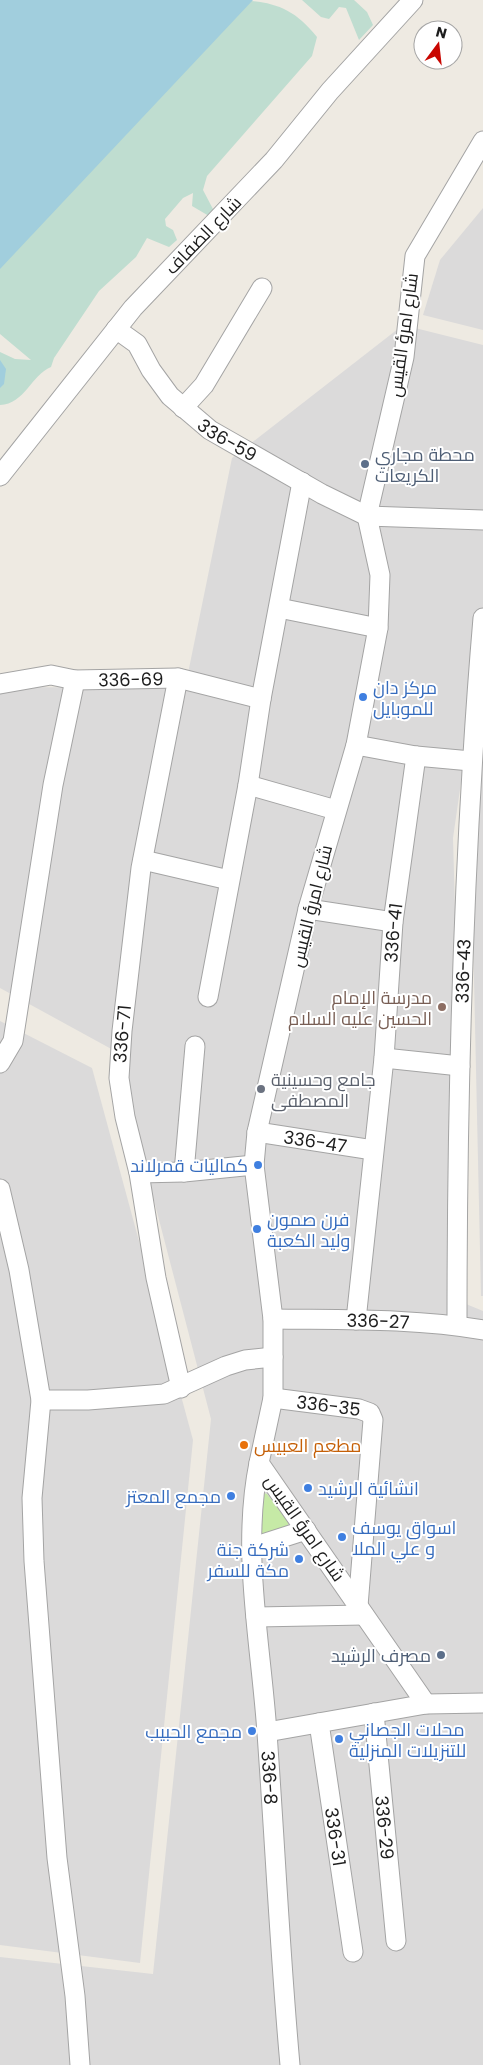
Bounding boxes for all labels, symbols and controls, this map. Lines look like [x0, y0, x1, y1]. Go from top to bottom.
north arrow [413, 20, 463, 70]
text: N [434, 21, 449, 43]
street label: شارع الضفاف [159, 190, 247, 280]
street label: شارع امرؤ القيس [382, 271, 424, 399]
street label: 336-59 [192, 412, 262, 467]
place label: محطة مجاري الكريعات [375, 442, 475, 488]
marker: محطة مجاري الكريعات [359, 458, 371, 470]
street label: 336-69 [98, 666, 164, 692]
place label: مركز دان للموبايل [373, 675, 437, 721]
marker: مركز دان للموبايل [357, 691, 369, 703]
street label: شارع امرؤ القيس [284, 842, 338, 970]
street label: 336-41 [378, 901, 408, 963]
street label: 336-43 [449, 938, 476, 1004]
place label: مدرسة الإمام الحسين عليه السلام [288, 985, 432, 1031]
marker: مدرسة الإمام الحسين عليه السلام [436, 1001, 448, 1013]
street label: 336-71 [107, 1004, 137, 1064]
place label: جامع وحسينية المصطفى [271, 1067, 376, 1113]
marker: جامع وحسينية المصطفى [255, 1083, 267, 1095]
street label: 336-47 [282, 1124, 349, 1158]
place label: كماليات قمرلاند [130, 1153, 248, 1178]
marker: كماليات قمرلاند [252, 1159, 264, 1171]
place label: فرن صمون وليد الكعبة [267, 1207, 350, 1253]
marker: فرن صمون وليد الكعبة [251, 1223, 263, 1235]
street label: 336-27 [346, 1307, 410, 1334]
street label: 336-35 [295, 1389, 362, 1422]
place label: مطعم العبيس [254, 1433, 361, 1458]
marker: مطعم العبيس [238, 1439, 250, 1451]
street label: شارع امرؤ القيس [259, 1470, 351, 1586]
place label: انشائية الرشيد [318, 1476, 419, 1501]
marker: انشائية الرشيد [302, 1482, 314, 1494]
place label: مجمع المعتز [125, 1484, 221, 1509]
marker: مجمع المعتز [225, 1490, 237, 1502]
place label: اسواق يوسف و علي الملا [352, 1515, 456, 1563]
marker: اسواق يوسف و علي الملا [336, 1531, 348, 1543]
place label: شركة جنة مكة للسفر [207, 1537, 289, 1583]
marker: شركة جنة مكة للسفر [293, 1553, 305, 1565]
place label: مصرف الرشيد [331, 1643, 431, 1668]
marker: مصرف الرشيد [435, 1649, 447, 1661]
place label: محلات الجصاني للتنزيلات المنزلية [349, 1717, 466, 1763]
place label: مجمع الحبيب [145, 1719, 242, 1744]
marker: مجمع الحبيب [246, 1725, 258, 1737]
marker: محلات الجصاني للتنزيلات المنزلية [333, 1733, 345, 1745]
street label: 336-8 [256, 1750, 284, 1806]
street label: 336-29 [370, 1794, 401, 1861]
street label: 336-31 [319, 1806, 353, 1868]

